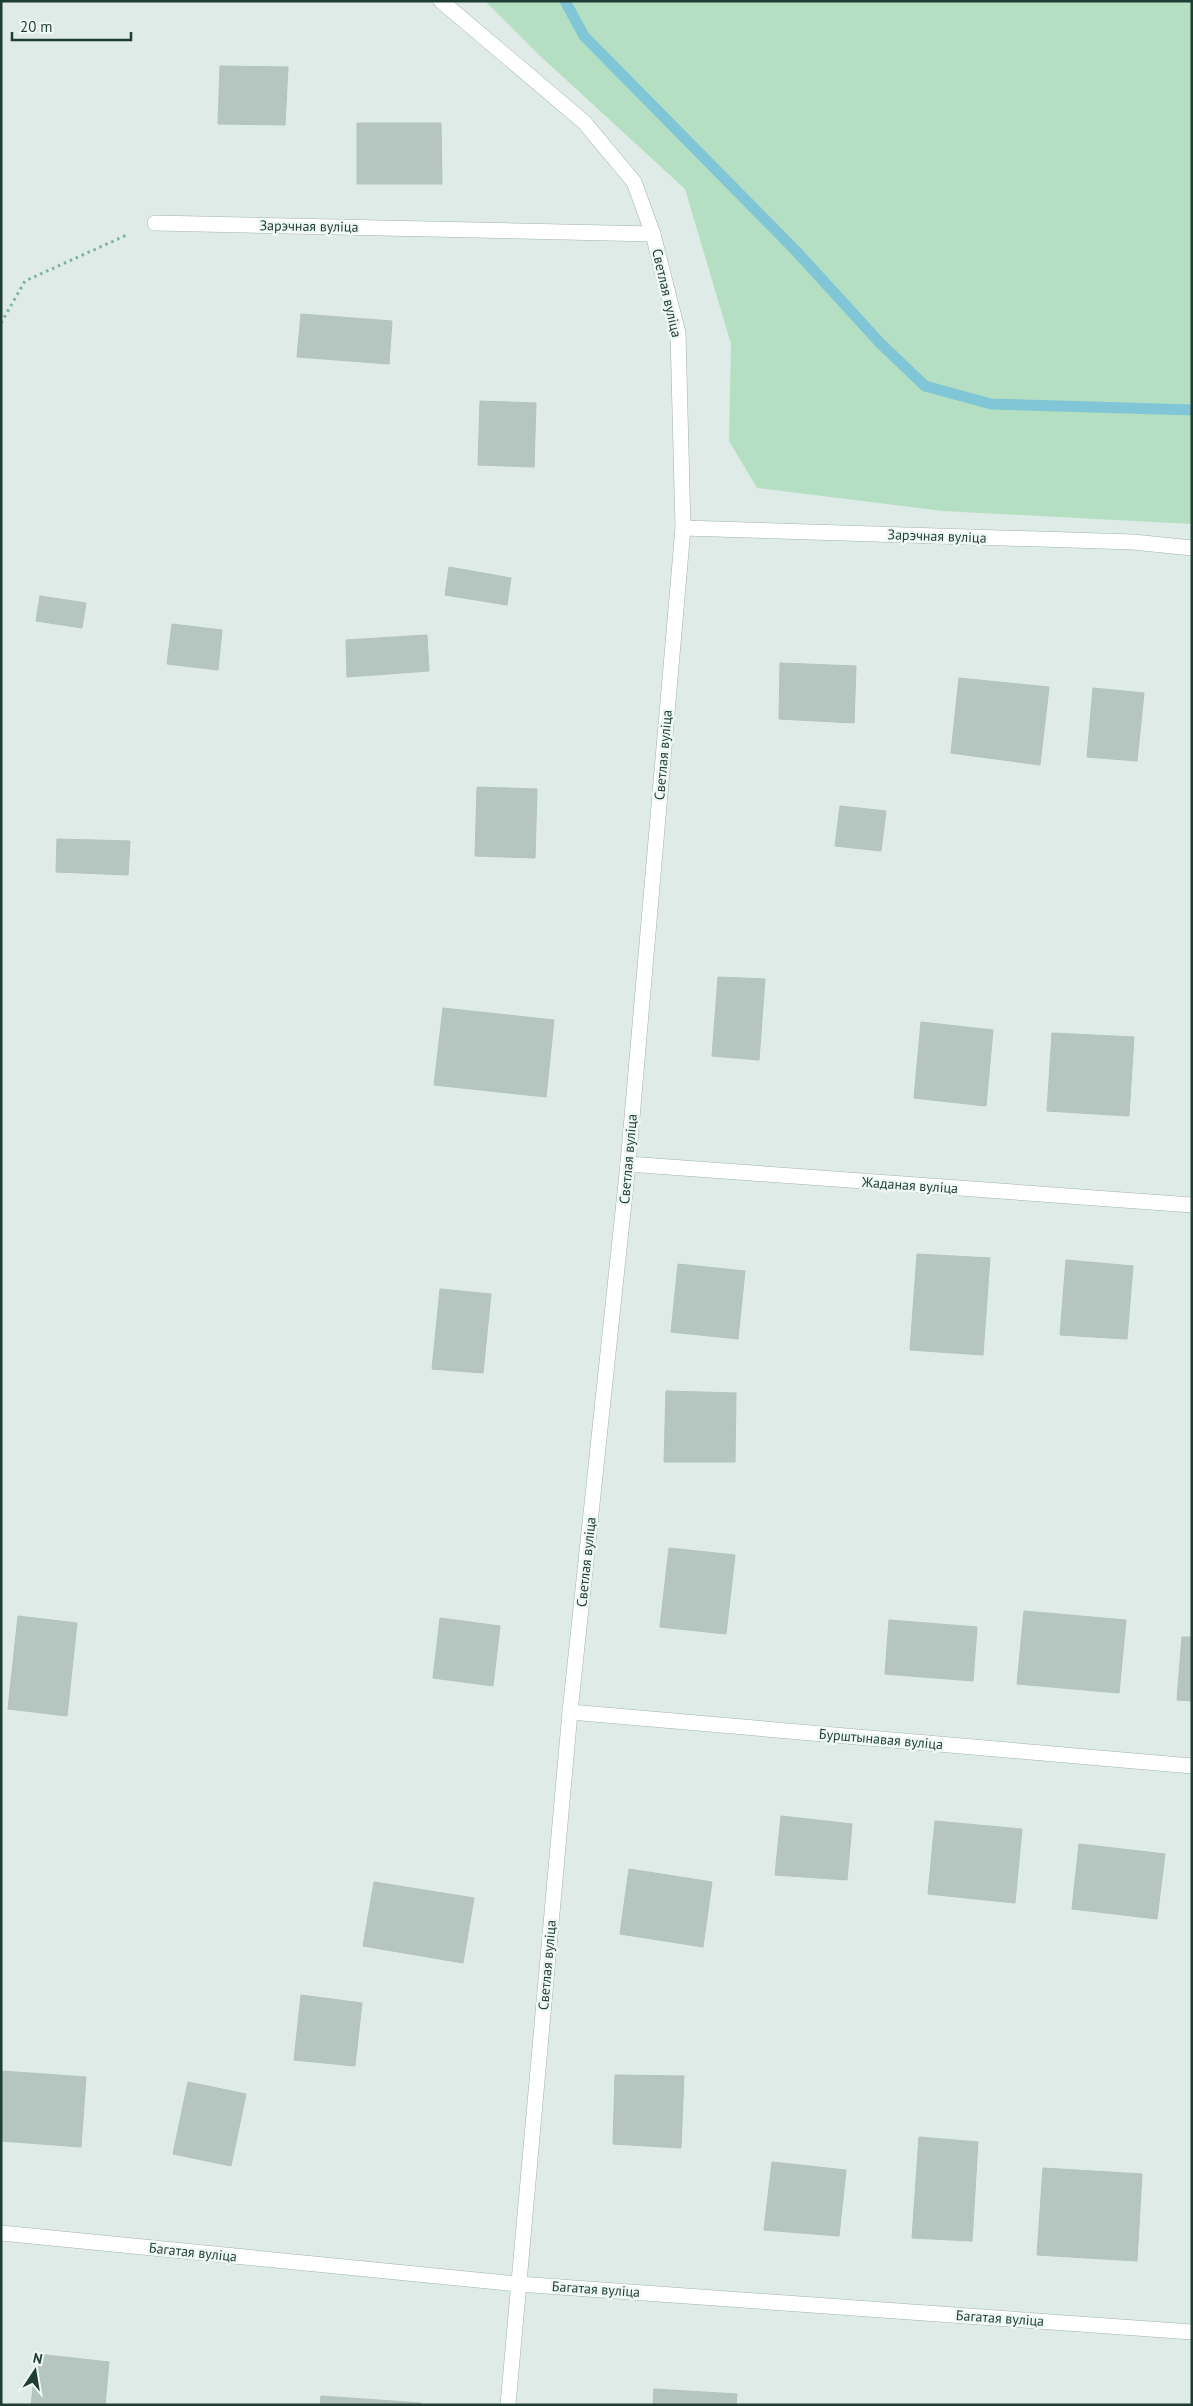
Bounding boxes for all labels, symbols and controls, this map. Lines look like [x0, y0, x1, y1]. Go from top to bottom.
scale bar [12, 10, 131, 42]
text: 20 m [20, 17, 53, 36]
street label: Зарэчная вуліца [259, 216, 359, 236]
street label: Светлая вуліца [648, 247, 686, 339]
street label: Зарэчная вуліца [887, 525, 987, 547]
street label: Светлая вуліца [650, 709, 676, 801]
street label: Светлая вуліца [615, 1113, 641, 1205]
street label: Жаданая вуліца [860, 1173, 959, 1197]
street label: Светлая вуліца [572, 1516, 600, 1608]
street label: Бурштынавая вуліца [818, 1725, 944, 1753]
street label: Светлая вуліца [534, 1919, 560, 2011]
street label: Багатая вуліца [148, 2238, 238, 2266]
street label: Багатая вуліца [551, 2277, 641, 2301]
street label: Багатая вуліца [955, 2306, 1045, 2330]
north arrow [10, 2346, 60, 2396]
text: N [31, 2349, 44, 2368]

